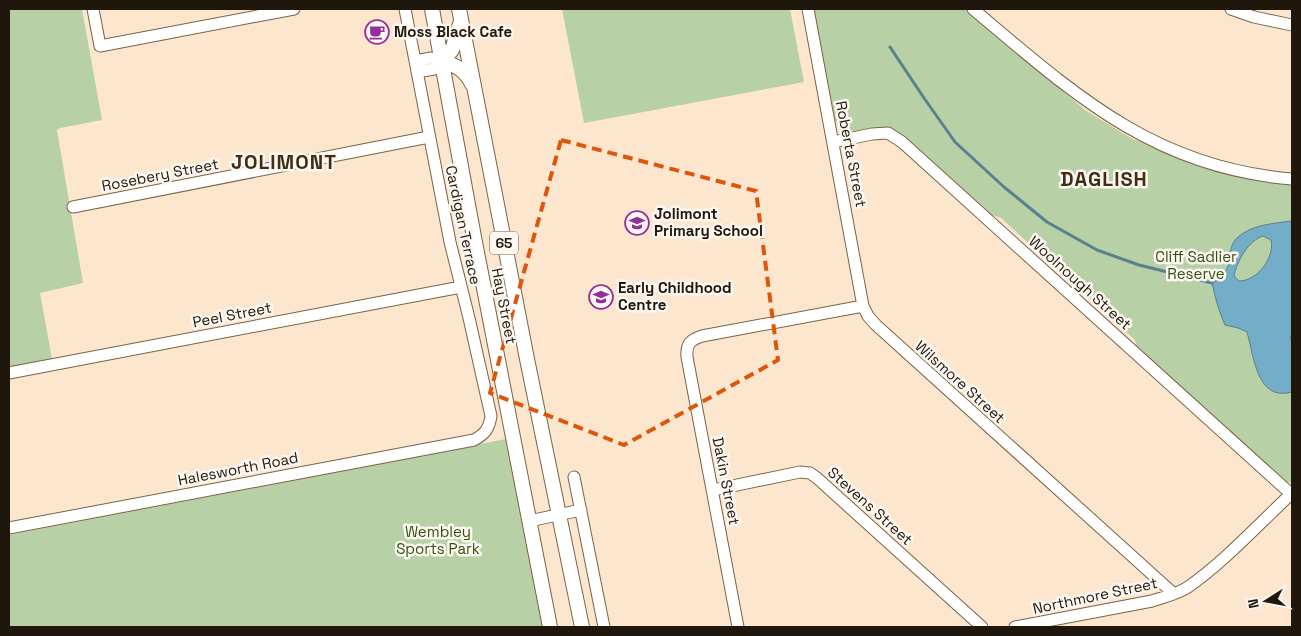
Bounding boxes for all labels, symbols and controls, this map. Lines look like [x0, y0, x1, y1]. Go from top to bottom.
cafe icon: Moss Black Cafe [364, 19, 390, 45]
place label: Moss Black Cafe [394, 22, 513, 41]
street label: Roberta Street [832, 99, 871, 209]
district label: JOLIMONT [231, 149, 337, 175]
street label: Rosebery Street [100, 154, 220, 195]
street label: Cardigan Terrace [442, 164, 485, 286]
district label: DAGLISH [1060, 166, 1148, 192]
place label: Jolimont Primary School [654, 204, 763, 240]
school or university icon: Jolimont Primary School [624, 210, 650, 236]
road number: 65 [490, 232, 518, 254]
street label: Woolnough Street [1025, 232, 1136, 334]
park label: Cliff Sadlier Reserve [1155, 247, 1237, 283]
street label: Hay Street [488, 266, 521, 346]
place label: Early Childhood Centre [618, 278, 732, 314]
school or university icon: Early Childhood Centre [588, 284, 614, 310]
street label: Peel Street [191, 298, 273, 331]
street label: Wilsmore Street [911, 336, 1009, 427]
street label: Dakin Street [709, 435, 744, 527]
street label: Halesworth Road [176, 448, 300, 490]
street label: Stevens Street [824, 462, 917, 549]
park label: Wembley Sports Park [396, 522, 480, 558]
street label: Northmore Street [1031, 573, 1159, 618]
north arrow [1241, 576, 1291, 626]
text: N [1244, 597, 1263, 610]

